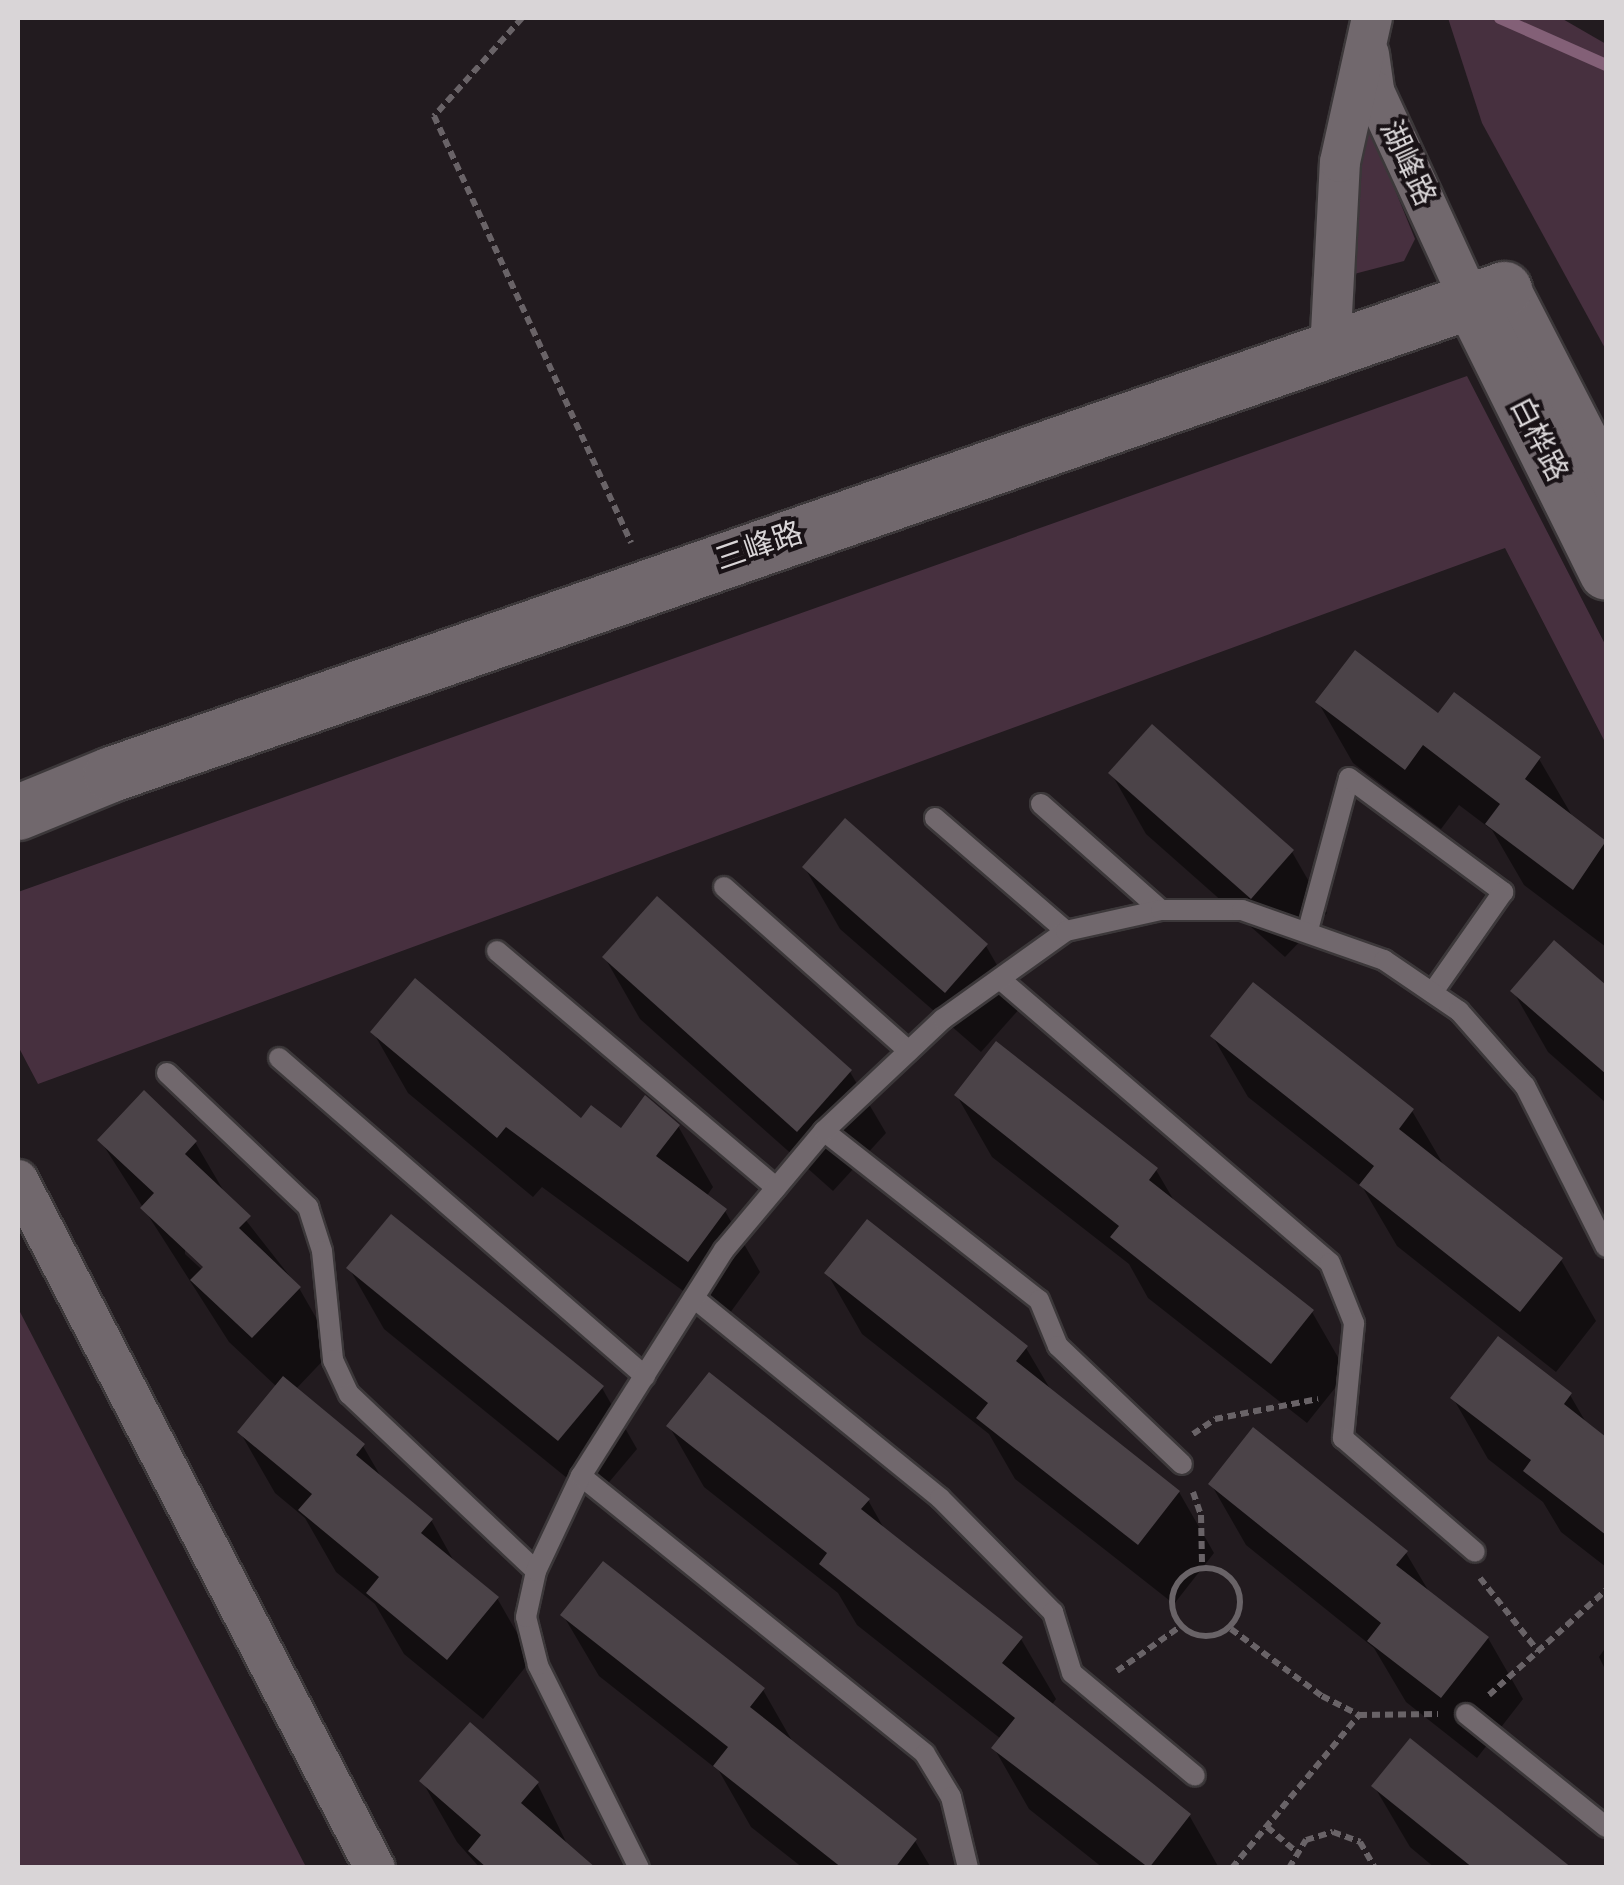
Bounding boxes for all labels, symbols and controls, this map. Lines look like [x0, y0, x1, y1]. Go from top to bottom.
street label: 湖峰路 [1373, 115, 1443, 211]
street label: 白桦路 [1503, 391, 1575, 487]
street label: 三峰路 [711, 514, 807, 578]

